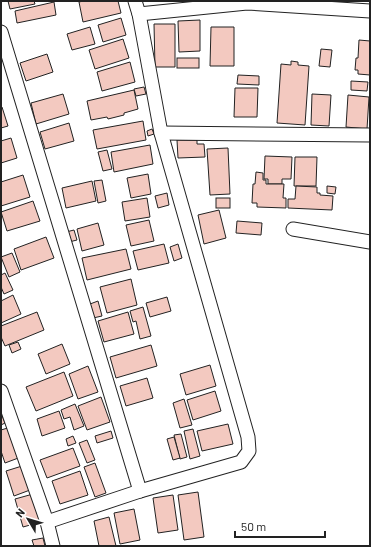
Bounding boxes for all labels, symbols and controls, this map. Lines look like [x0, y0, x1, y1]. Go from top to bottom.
north arrow [8, 499, 48, 539]
text: N [12, 506, 27, 519]
scale bar [235, 513, 325, 539]
text: 50 m [241, 519, 266, 533]

